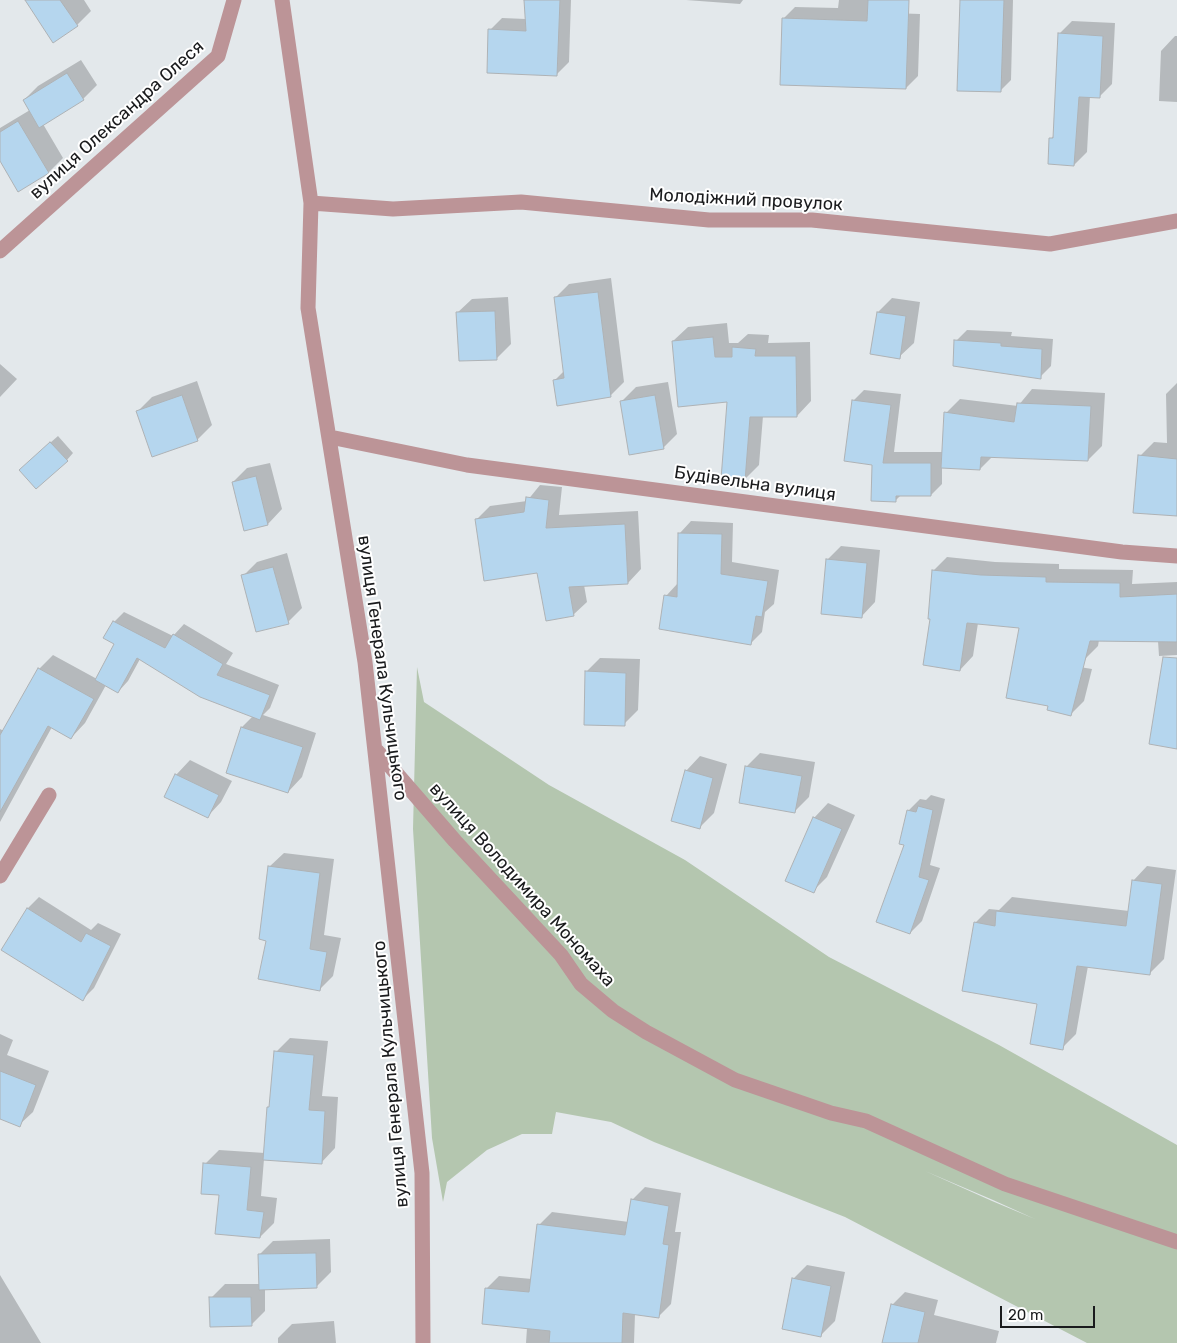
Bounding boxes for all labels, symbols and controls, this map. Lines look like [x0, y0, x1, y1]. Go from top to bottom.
street label: вулиця Олександра Олеся [26, 36, 208, 204]
street label: Молодіжний провулок [649, 184, 843, 216]
street label: Будівельна вулиця [673, 462, 837, 506]
street label: вулиця Генерала Кульчицького [353, 534, 411, 802]
street label: вулиця Володимира Мономаха [425, 779, 619, 991]
street label: вулиця Генерала Кульчицького [369, 940, 413, 1208]
scale bar [1002, 1296, 1097, 1328]
text: 20 m [1008, 1306, 1043, 1324]

